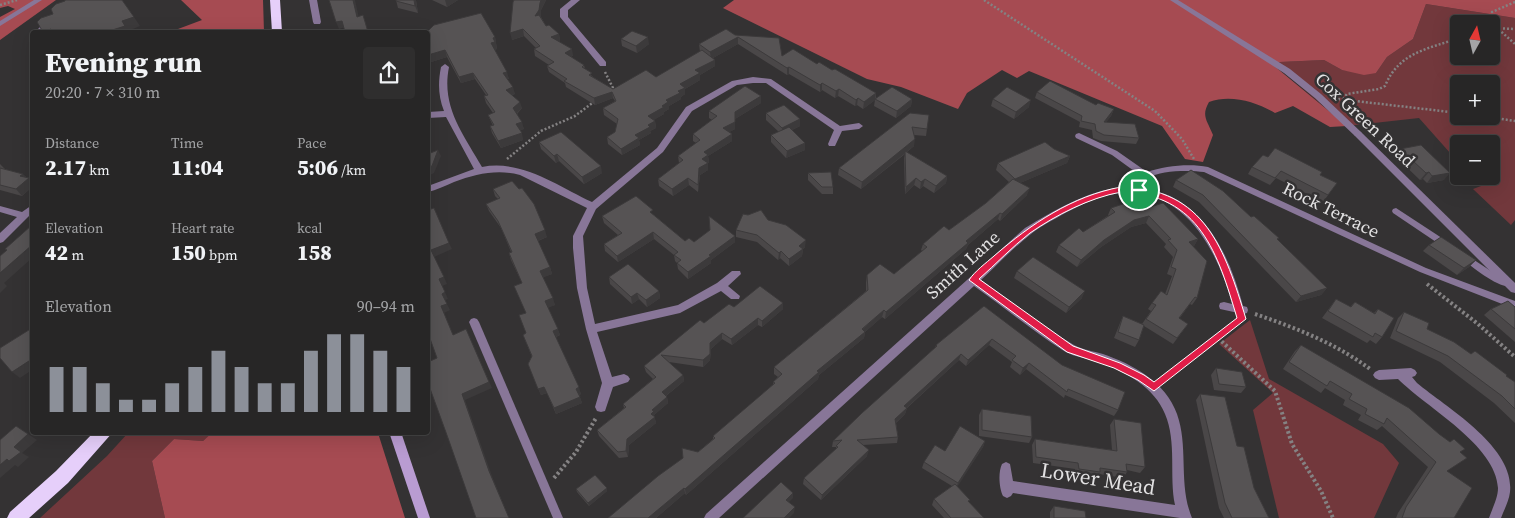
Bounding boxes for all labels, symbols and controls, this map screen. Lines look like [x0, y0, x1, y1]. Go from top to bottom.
north arrow [1450, 15, 1500, 65]
map controls [1450, 15, 1500, 185]
text: Evening run [45, 43, 202, 81]
button: share [363, 47, 415, 99]
street label: Cox Green Road [1310, 67, 1421, 173]
button: + [1450, 75, 1500, 125]
text: 20:20 · 7 × 310 m [45, 81, 160, 103]
text: Distance [45, 133, 99, 153]
text: Time [171, 133, 203, 153]
text: Pace [297, 133, 326, 153]
button: − [1450, 135, 1500, 185]
text: 2.17 [45, 153, 86, 182]
text: 11:04 [171, 153, 224, 182]
text: 5:06 [297, 153, 338, 182]
text: km [86, 160, 110, 180]
text: /km [338, 160, 366, 180]
pin [1118, 169, 1160, 211]
street label: Rock Terrace [1279, 175, 1384, 244]
icon: arrive [1125, 176, 1153, 204]
text: Elevation [45, 218, 103, 238]
text: Heart rate [171, 218, 234, 238]
text: kcal [297, 218, 323, 238]
street label: Smith Lane [920, 225, 1005, 305]
text: 42 [45, 238, 68, 267]
text: 150 [171, 238, 206, 267]
text: 158 [297, 238, 332, 267]
text: m [68, 245, 84, 265]
text: bpm [206, 245, 238, 265]
text: Elevation [45, 295, 112, 317]
text: 90–94 m [357, 295, 415, 317]
street label: Lower Mead [1039, 455, 1158, 502]

